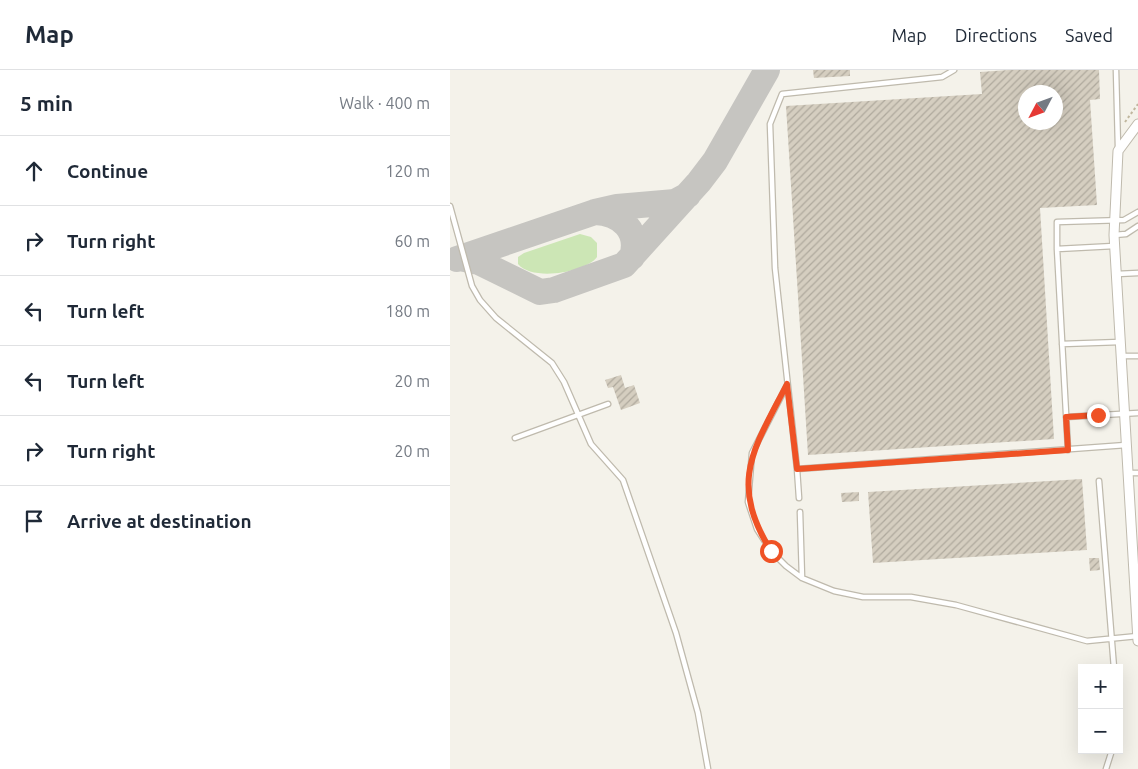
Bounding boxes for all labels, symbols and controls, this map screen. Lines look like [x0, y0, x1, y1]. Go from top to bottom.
text: Map [25, 21, 74, 48]
text: Map [891, 25, 927, 45]
text: Directions [955, 25, 1037, 45]
text: Saved [1065, 25, 1113, 45]
north arrow [1018, 85, 1063, 130]
text: 5 min [20, 91, 73, 115]
text: Walk · 400 m [339, 94, 430, 112]
icon: ahead [20, 157, 48, 185]
text: Continue [67, 160, 148, 182]
text: 120 m [385, 162, 430, 180]
icon: right [20, 227, 48, 255]
text: Turn right [67, 230, 155, 252]
text: 60 m [394, 232, 430, 250]
icon: left [20, 297, 48, 325]
text: Turn left [67, 300, 145, 322]
text: 180 m [385, 302, 430, 320]
icon: left [20, 367, 48, 395]
text: Turn left [67, 370, 145, 392]
text: 20 m [394, 372, 430, 390]
route end [1087, 404, 1110, 427]
icon: right [20, 437, 48, 465]
text: Turn right [67, 440, 155, 462]
text: 20 m [394, 442, 430, 460]
icon: arrive [20, 507, 48, 535]
text: Arrive at destination [67, 510, 252, 532]
route start [760, 540, 783, 563]
map controls [1078, 664, 1123, 754]
button: + [1078, 664, 1123, 709]
button: − [1078, 709, 1123, 754]

